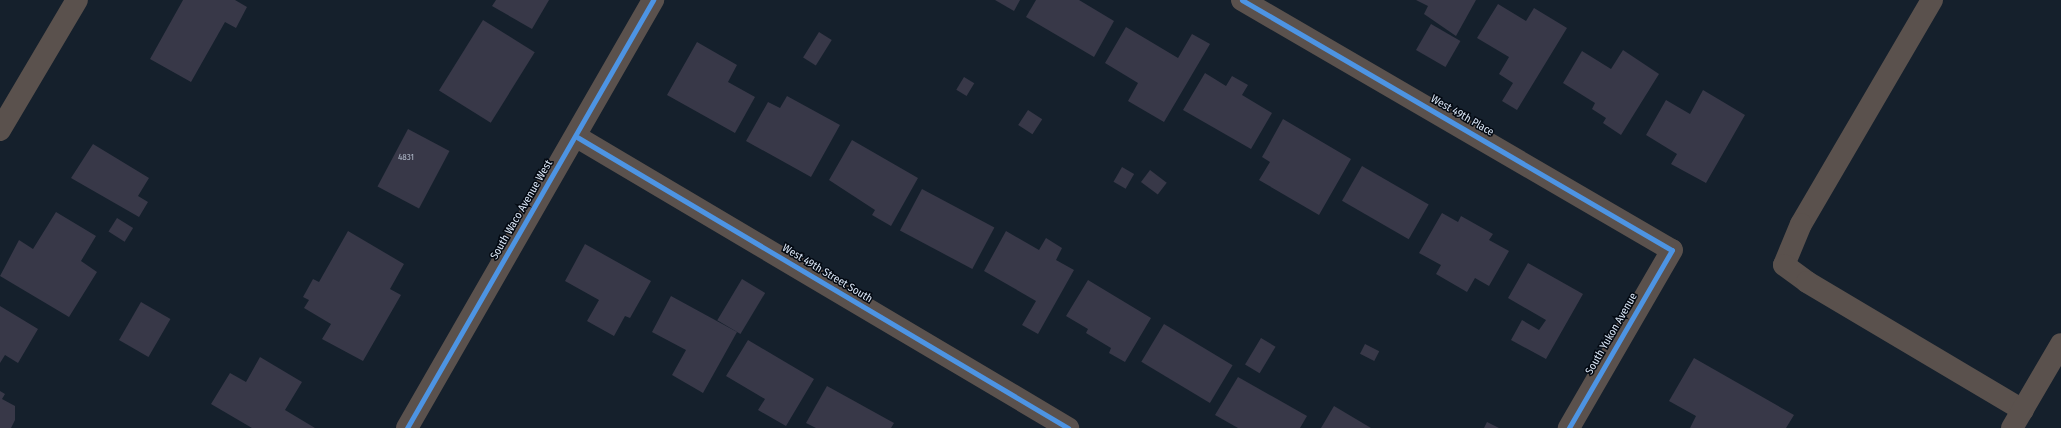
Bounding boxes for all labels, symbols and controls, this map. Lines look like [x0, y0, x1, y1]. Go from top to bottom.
street label: West 49th Place [1428, 93, 1496, 139]
house number: 4831 [398, 152, 414, 162]
street label: South Waco Avenue West [488, 158, 556, 262]
street label: West 49th Street South [779, 242, 875, 306]
street label: South Yukon Avenue [1583, 291, 1641, 377]

